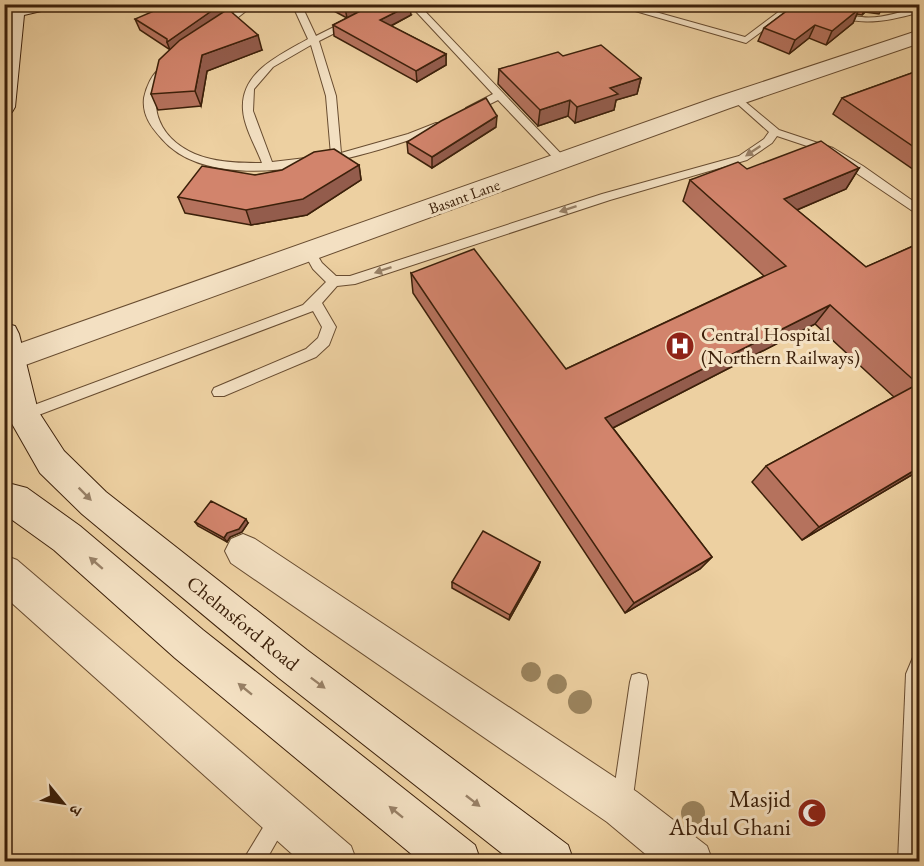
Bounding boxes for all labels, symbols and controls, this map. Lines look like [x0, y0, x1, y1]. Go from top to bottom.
one-way arrow [746, 145, 762, 157]
street label: Basant Lane [426, 174, 503, 219]
one-way arrow [559, 205, 577, 214]
one-way arrow [374, 266, 392, 275]
place label: Central Hospital (Northern Railways) [701, 321, 860, 370]
hospital icon: Central Hospital (Northern Railways) [664, 330, 696, 362]
one-way arrow [77, 487, 91, 501]
one-way arrow [89, 557, 104, 570]
street label: Chelmsford Road [181, 570, 305, 677]
one-way arrow [310, 676, 326, 689]
one-way arrow [237, 683, 252, 695]
north arrow [33, 773, 93, 833]
place label: Masjid Abdul Ghani [668, 783, 792, 842]
one-way arrow [465, 795, 480, 807]
mosque icon: Masjid Abdul Ghani [796, 797, 828, 829]
text: उ [64, 801, 87, 821]
one-way arrow [388, 805, 404, 818]

